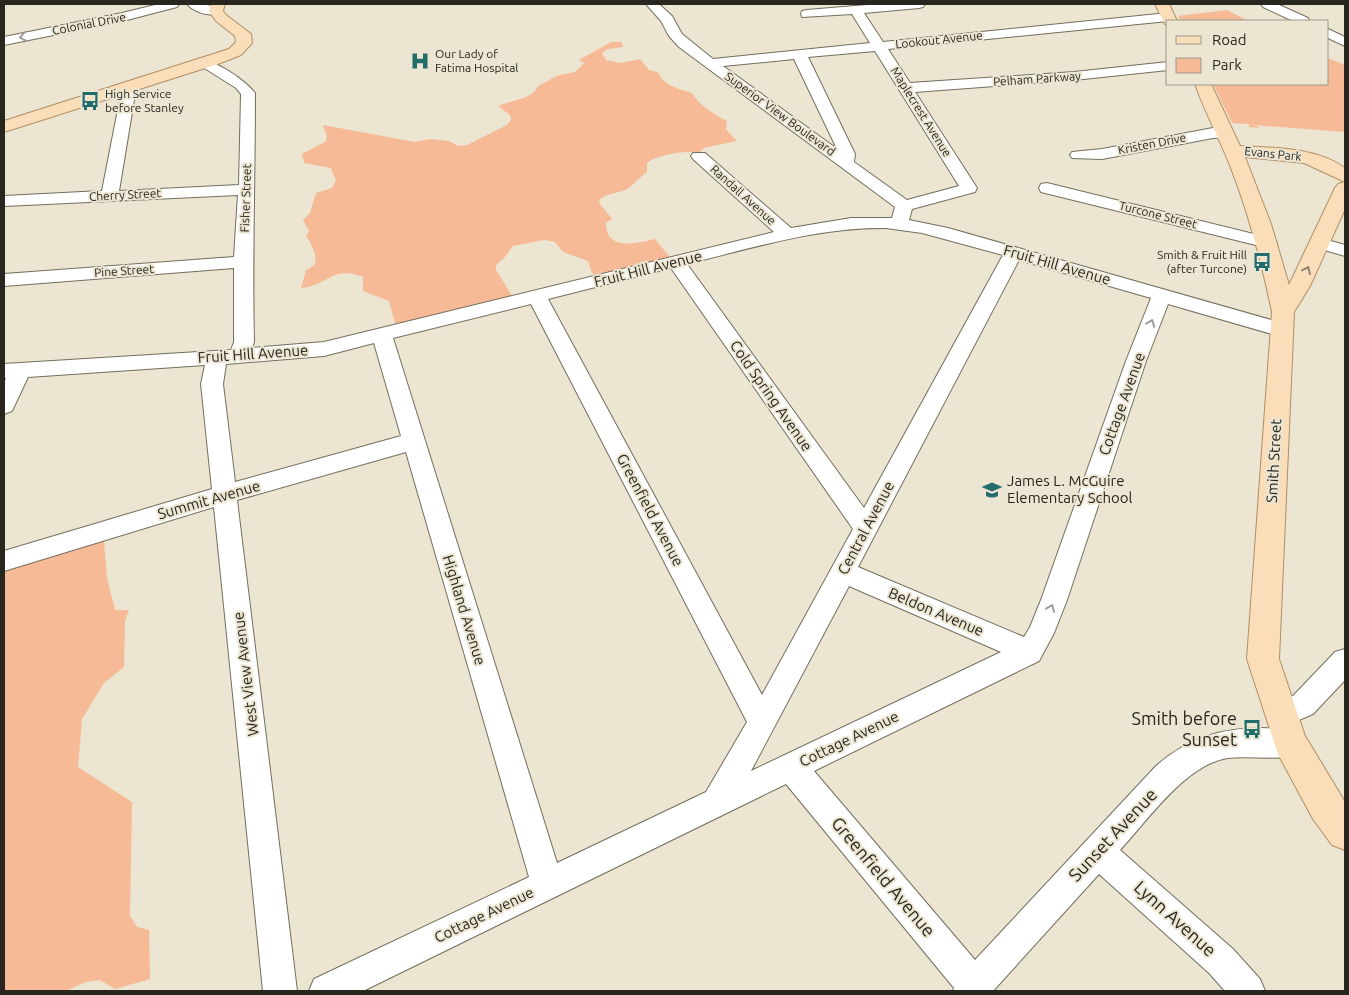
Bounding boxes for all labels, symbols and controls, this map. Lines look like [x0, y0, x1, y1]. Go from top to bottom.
street label: Colonial Drive [51, 10, 127, 37]
legend [1166, 20, 1329, 85]
street label: Lookout Avenue [895, 28, 983, 51]
one-way arrow [19, 31, 28, 41]
text: Road [1212, 31, 1247, 48]
place label: Our Lady of Fatima Hospital [435, 47, 518, 74]
hospital icon: Our Lady of Fatima Hospital [409, 50, 431, 72]
text: Park [1212, 56, 1242, 73]
street label: Maplecrest Avenue [889, 65, 954, 159]
street label: Superior View Boulevard [723, 69, 838, 158]
street label: Pelham Parkway [993, 69, 1081, 88]
place label: High Service before Stanley [105, 87, 184, 114]
bus stop icon: High Service before Stanley [79, 90, 101, 112]
street label: Kristen Drive [1117, 131, 1187, 156]
street label: Evans Park [1244, 144, 1302, 163]
street label: Randall Avenue [708, 162, 779, 227]
street label: Fisher Street [238, 163, 253, 233]
street label: Cherry Street [89, 186, 162, 203]
street label: Turcone Street [1118, 199, 1199, 231]
street label: Fruit Hill Avenue [1002, 241, 1113, 288]
street label: Fruit Hill Avenue [592, 247, 704, 290]
place label: Smith & Fruit Hill (after Turcone) [1157, 248, 1247, 276]
bus stop icon: Smith & Fruit Hill (after Turcone) [1251, 251, 1273, 273]
street label: Pine Street [94, 262, 155, 279]
one-way arrow [1301, 266, 1311, 275]
one-way arrow [1145, 319, 1155, 328]
street label: Cold Spring Avenue [727, 337, 816, 454]
street label: Fruit Hill Avenue [197, 341, 309, 366]
street label: Cottage Avenue [1095, 350, 1148, 458]
street label: Smith Street [1263, 418, 1284, 503]
street label: Greenfield Avenue [614, 451, 687, 569]
place label: James L. McGuire Elementary School [1007, 472, 1133, 506]
street label: Summit Avenue [156, 477, 262, 522]
street label: Central Avenue [834, 478, 897, 577]
school or university icon: James L. McGuire Elementary School [981, 479, 1003, 501]
street label: Highland Avenue [440, 553, 489, 667]
street label: Beldon Avenue [886, 584, 986, 639]
one-way arrow [1045, 604, 1055, 613]
street label: West View Avenue [229, 611, 262, 737]
street label: Cottage Avenue [796, 707, 901, 770]
place label: Smith before Sunset [1132, 708, 1237, 749]
bus stop icon: Smith before Sunset [1241, 718, 1263, 740]
street label: Sunset Avenue [1064, 784, 1160, 885]
street label: Greenfield Avenue [828, 812, 940, 940]
street label: Lynn Avenue [1131, 876, 1221, 960]
street label: Cottage Avenue [431, 883, 536, 946]

